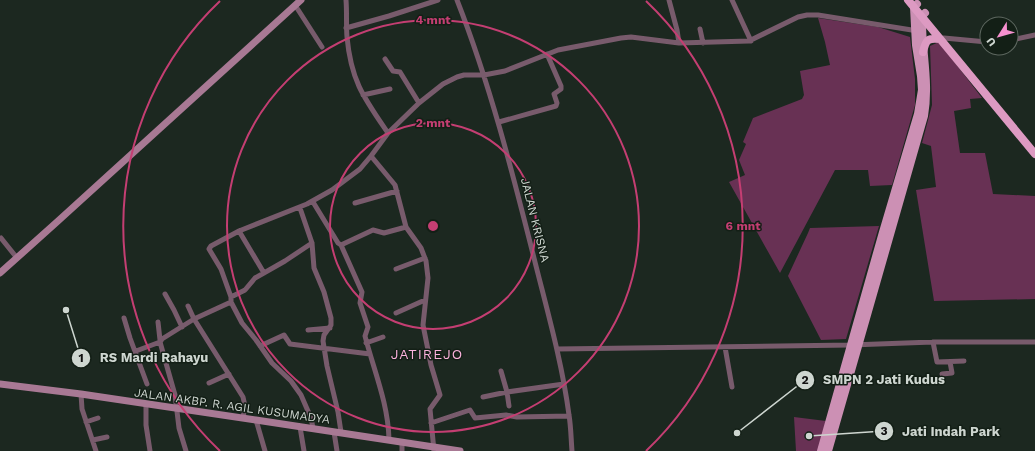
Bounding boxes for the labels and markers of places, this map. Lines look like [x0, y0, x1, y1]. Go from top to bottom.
centre of rings [426, 219, 440, 233]
callout: RS Mardi Rahayu [71, 345, 216, 370]
callout: SMPN 2 Jati Kudus [795, 367, 953, 392]
callout: Jati Indah Park [874, 419, 1008, 444]

